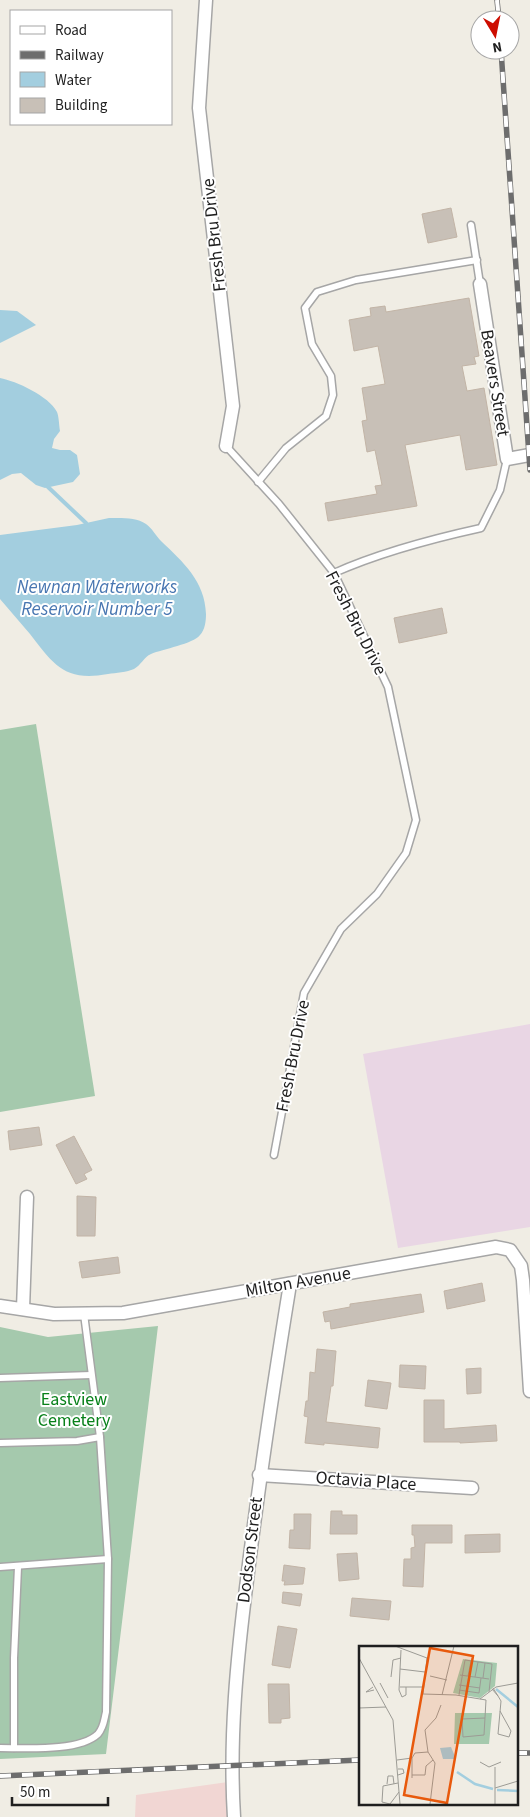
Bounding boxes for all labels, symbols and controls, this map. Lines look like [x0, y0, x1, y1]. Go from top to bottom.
legend [10, 10, 172, 125]
north arrow [470, 10, 520, 60]
text: Road [55, 20, 87, 41]
text: N [491, 36, 503, 57]
text: Railway [55, 45, 104, 66]
text: Water [55, 70, 92, 91]
text: Building [55, 95, 108, 116]
street label: Fresh Bru Drive [196, 177, 232, 293]
street label: Beavers Street [474, 328, 516, 438]
street label: Fresh Bru Drive [319, 567, 393, 679]
water label: Newnan Waterworks Reservoir Number 5 [17, 574, 178, 623]
street label: Fresh Bru Drive [270, 998, 316, 1114]
street label: Milton Avenue [243, 1260, 353, 1304]
park label: Eastview Cemetery [38, 1387, 111, 1433]
street label: Octavia Place [315, 1465, 417, 1497]
street label: Dodson Street [231, 1496, 269, 1604]
inset map [359, 1646, 518, 1804]
scale bar [12, 1774, 109, 1806]
text: 50 m [20, 1782, 50, 1803]

